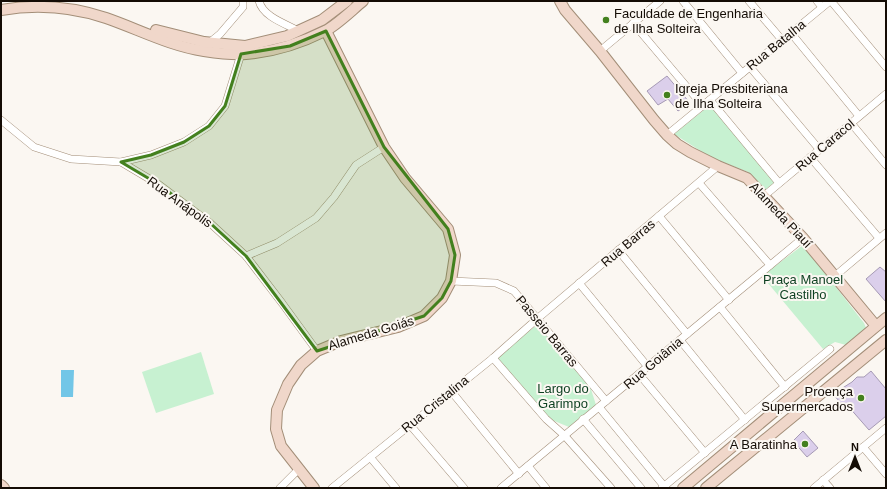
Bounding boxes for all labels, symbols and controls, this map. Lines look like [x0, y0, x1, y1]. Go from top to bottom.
place label: Faculdade de Engenharia de Ilha Solteira [614, 6, 764, 36]
marker: Faculdade de Engenharia de Ilha Solteira [601, 15, 611, 25]
street label: Rua Batalha [743, 16, 809, 73]
place label: Igreja Presbiteriana de Ilha Solteira [675, 81, 788, 111]
marker: Igreja Presbiteriana de Ilha Solteira [662, 90, 672, 100]
street label: Rua Caracol [792, 116, 858, 174]
street label: Rua Anápolis [145, 173, 216, 231]
street label: Alameda Piauí [747, 179, 816, 251]
street label: Rua Barras [598, 216, 658, 270]
park label: Praça Manoel Castilho [763, 272, 843, 302]
street label: Passeio Barras [513, 292, 581, 370]
street label: Alameda Goiás [326, 313, 416, 353]
street label: Rua Goiânia [620, 334, 686, 392]
street label: Rua Cristalina [399, 372, 472, 436]
park label: Largo do Garimpo [537, 381, 589, 411]
place label: Proença Supermercados [761, 384, 854, 414]
marker: Proença Supermercados [856, 393, 866, 403]
place label: A Baratinha [730, 437, 798, 452]
north arrow [835, 437, 875, 477]
marker: A Baratinha [800, 439, 810, 449]
text: N [851, 441, 859, 453]

